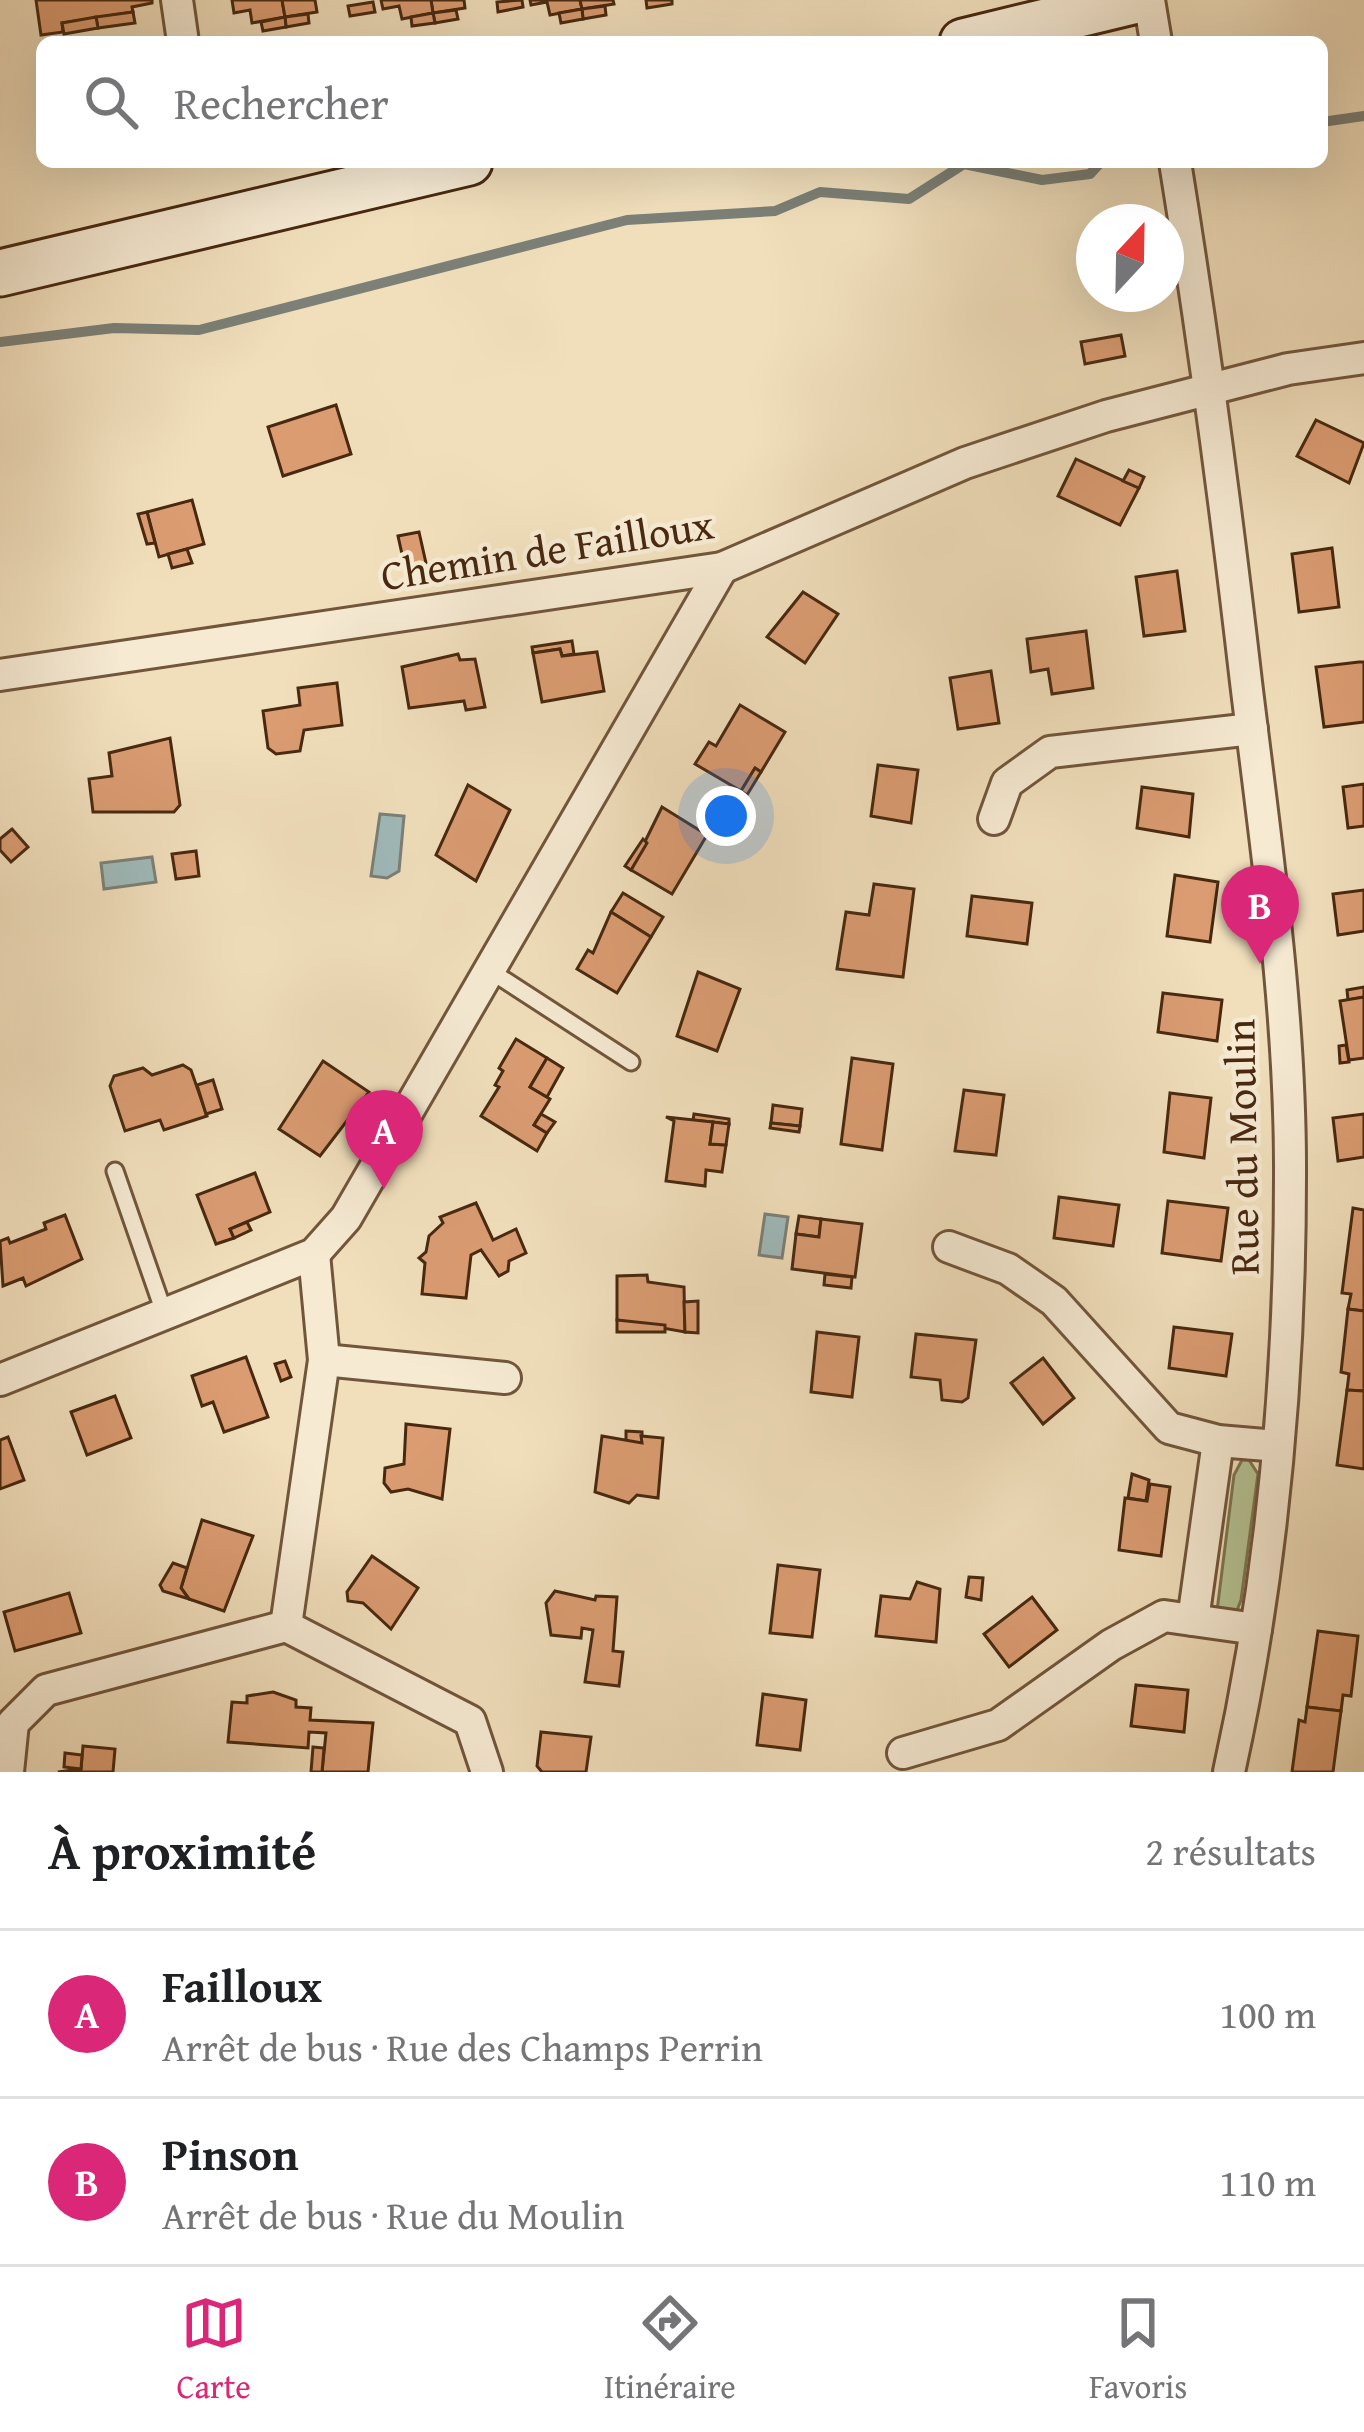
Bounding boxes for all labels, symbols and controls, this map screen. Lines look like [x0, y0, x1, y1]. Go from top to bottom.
search box [36, 36, 1328, 168]
icon: search [78, 69, 144, 135]
text: Rechercher [174, 70, 389, 135]
north arrow [1076, 204, 1184, 312]
street label: Chemin de Failloux [376, 492, 718, 605]
your location [696, 786, 756, 846]
pin: B [1221, 865, 1299, 964]
street label: Rue du Moulin [1208, 1018, 1274, 1276]
pin: A [345, 1090, 423, 1189]
text: À proximité [48, 1813, 316, 1888]
text: 2 résultats [1145, 1822, 1316, 1879]
text: Failloux [162, 1953, 322, 2018]
text: A [75, 1985, 99, 2042]
text: 100 m [1219, 1985, 1316, 2042]
text: Arrêt de bus · Rue des Champs Perrin [162, 2018, 763, 2075]
text: Pinson [162, 2121, 299, 2186]
text: B [75, 2153, 99, 2210]
text: 110 m [1219, 2153, 1316, 2210]
text: Arrêt de bus · Rue du Moulin [162, 2186, 624, 2243]
tab: Carte [177, 2290, 251, 2410]
tab: Itinéraire [604, 2290, 736, 2410]
tab: Favoris [1089, 2290, 1187, 2410]

